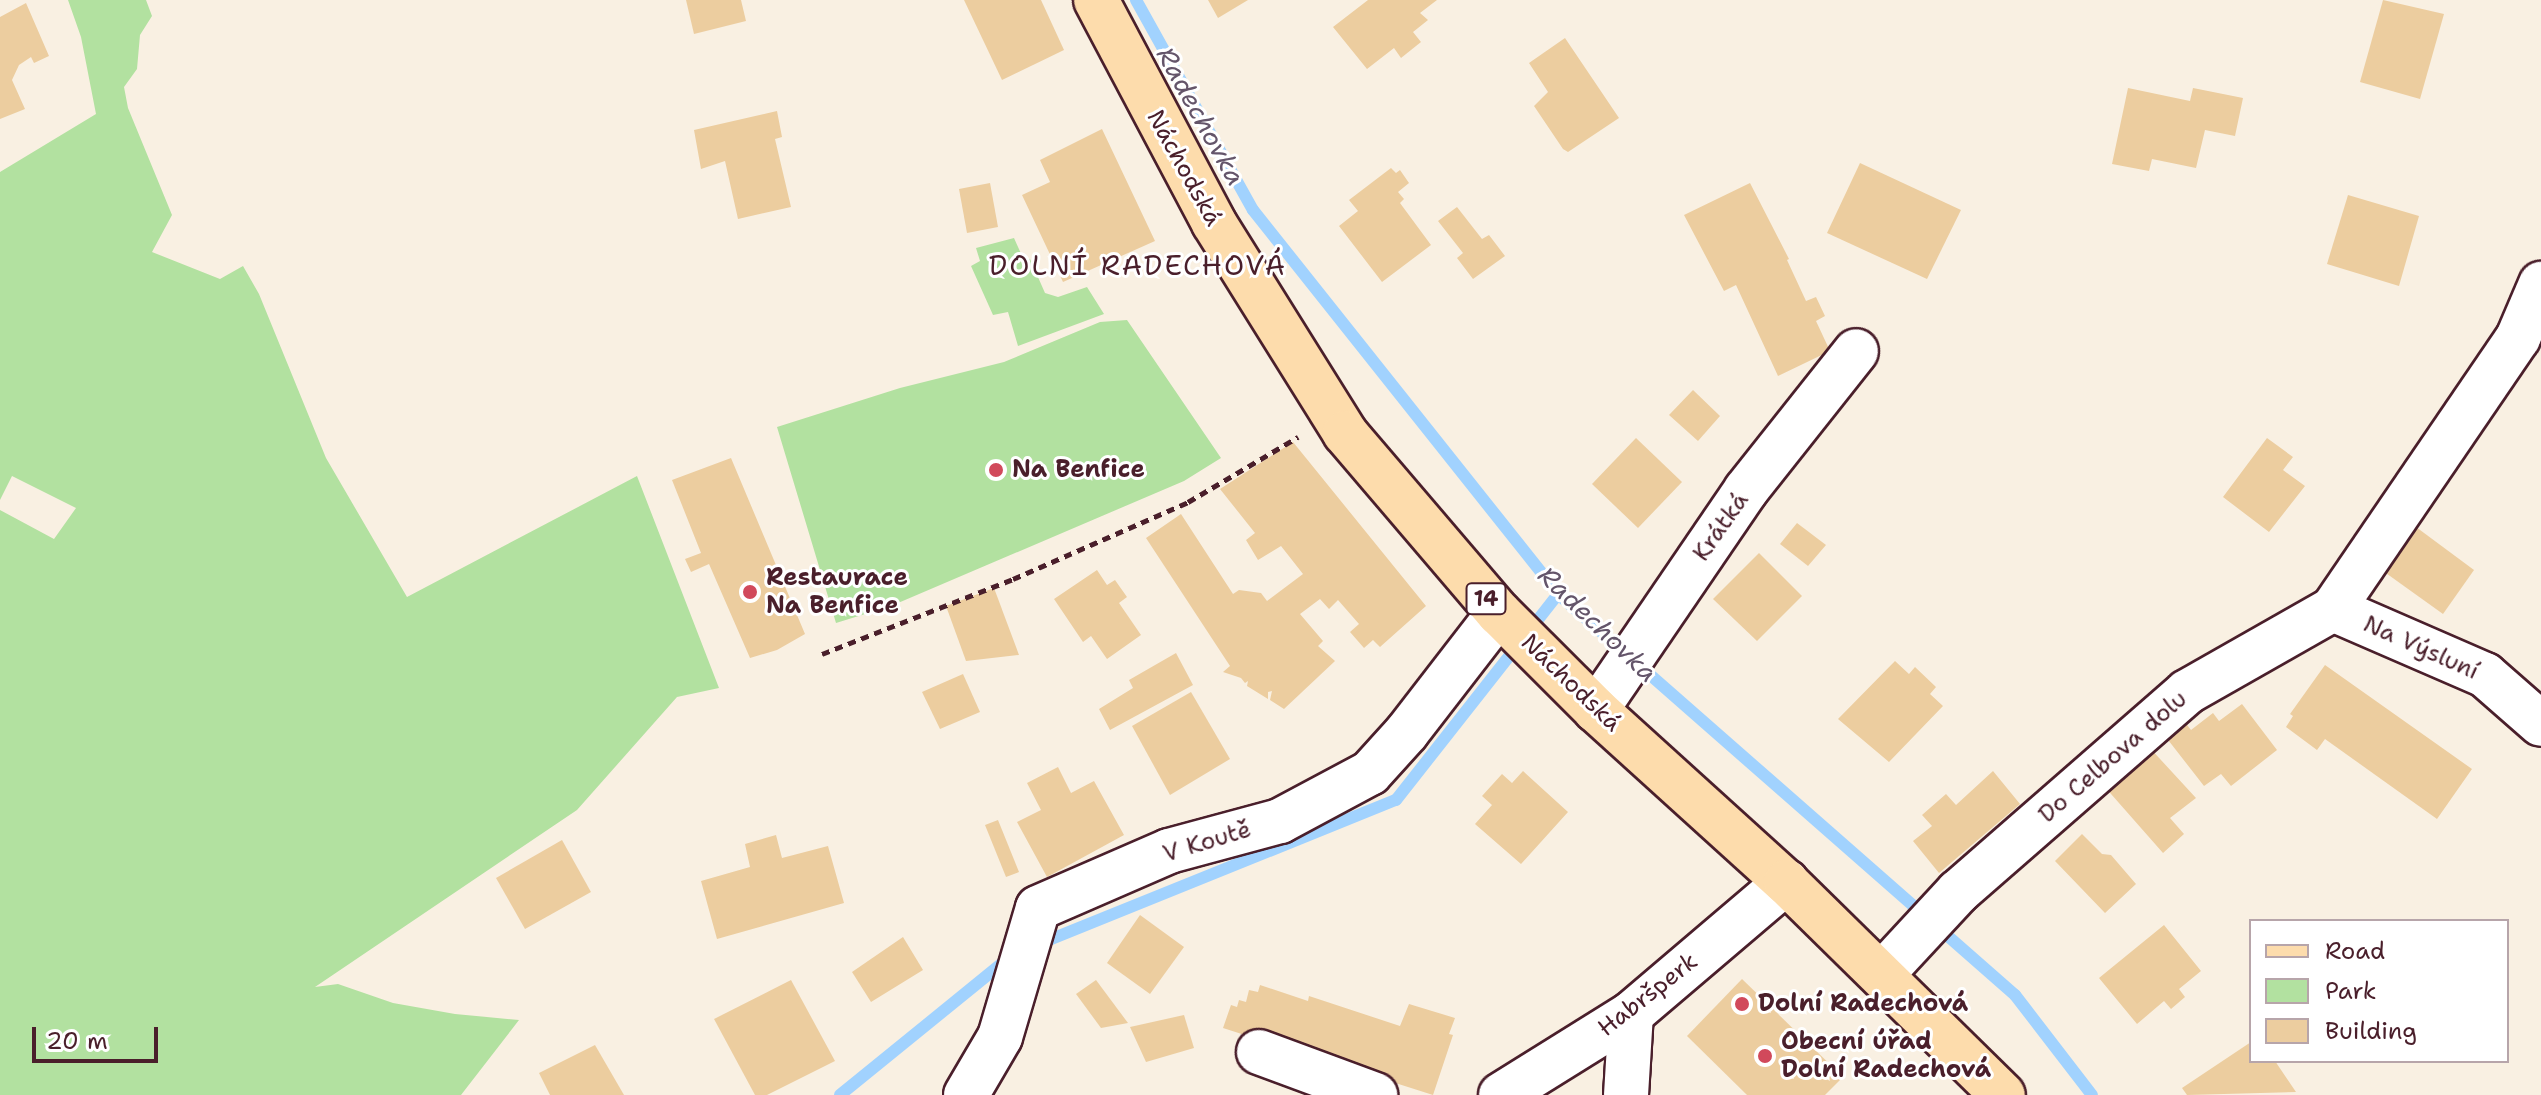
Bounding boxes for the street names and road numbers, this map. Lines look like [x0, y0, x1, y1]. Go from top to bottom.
street label: Náchodská [1140, 105, 1228, 231]
street label: Krátká [1687, 487, 1755, 567]
road number: 14 [1464, 581, 1508, 617]
street label: Na Výsluní [2359, 610, 2483, 686]
street label: Náchodská [1515, 628, 1627, 738]
street label: Do Celbova dolu [2033, 685, 2193, 829]
street label: V Koutě [1160, 815, 1254, 869]
street label: Habršperk [1592, 947, 1704, 1043]

